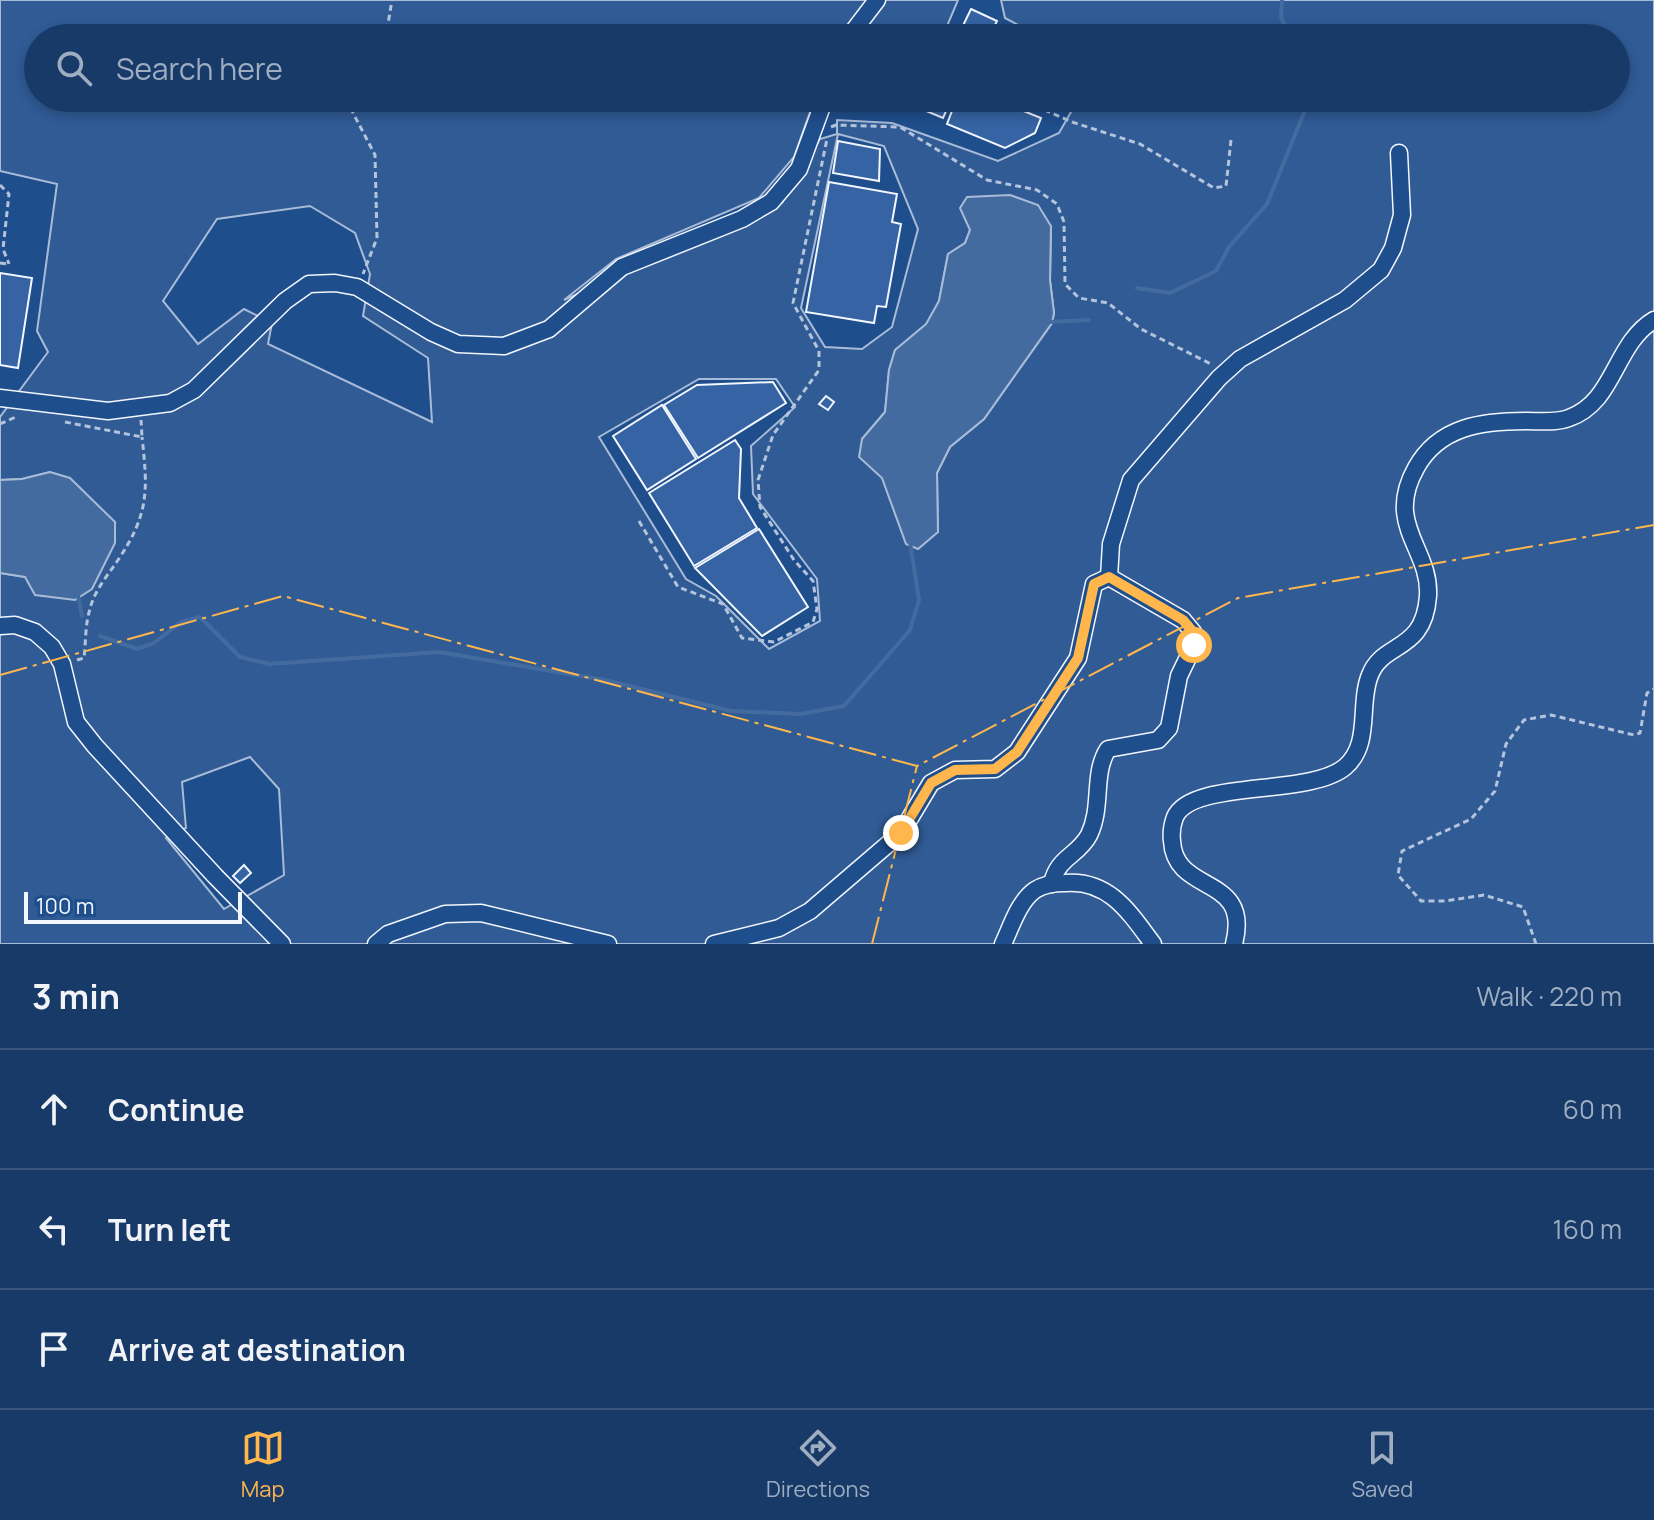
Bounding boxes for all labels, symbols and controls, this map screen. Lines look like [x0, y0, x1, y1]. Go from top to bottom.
search box [24, 24, 1630, 112]
icon: search [52, 46, 96, 90]
text: Search here [116, 48, 283, 89]
route start [1176, 627, 1212, 663]
route end [883, 815, 919, 851]
scale bar [24, 888, 242, 924]
text: 100 m [36, 891, 94, 921]
text: 3 min [32, 973, 120, 1019]
text: Walk · 220 m [1476, 978, 1622, 1014]
icon: ahead [32, 1087, 76, 1131]
text: Continue [108, 1089, 244, 1130]
text: 60 m [1563, 1091, 1622, 1127]
icon: left [32, 1207, 76, 1251]
text: Turn left [108, 1209, 231, 1250]
text: 160 m [1553, 1211, 1622, 1247]
icon: arrive [32, 1327, 76, 1371]
text: Arrive at destination [108, 1329, 406, 1370]
tab: Map [241, 1426, 285, 1504]
tab: Directions [766, 1426, 870, 1504]
tab: Saved [1351, 1426, 1413, 1504]

